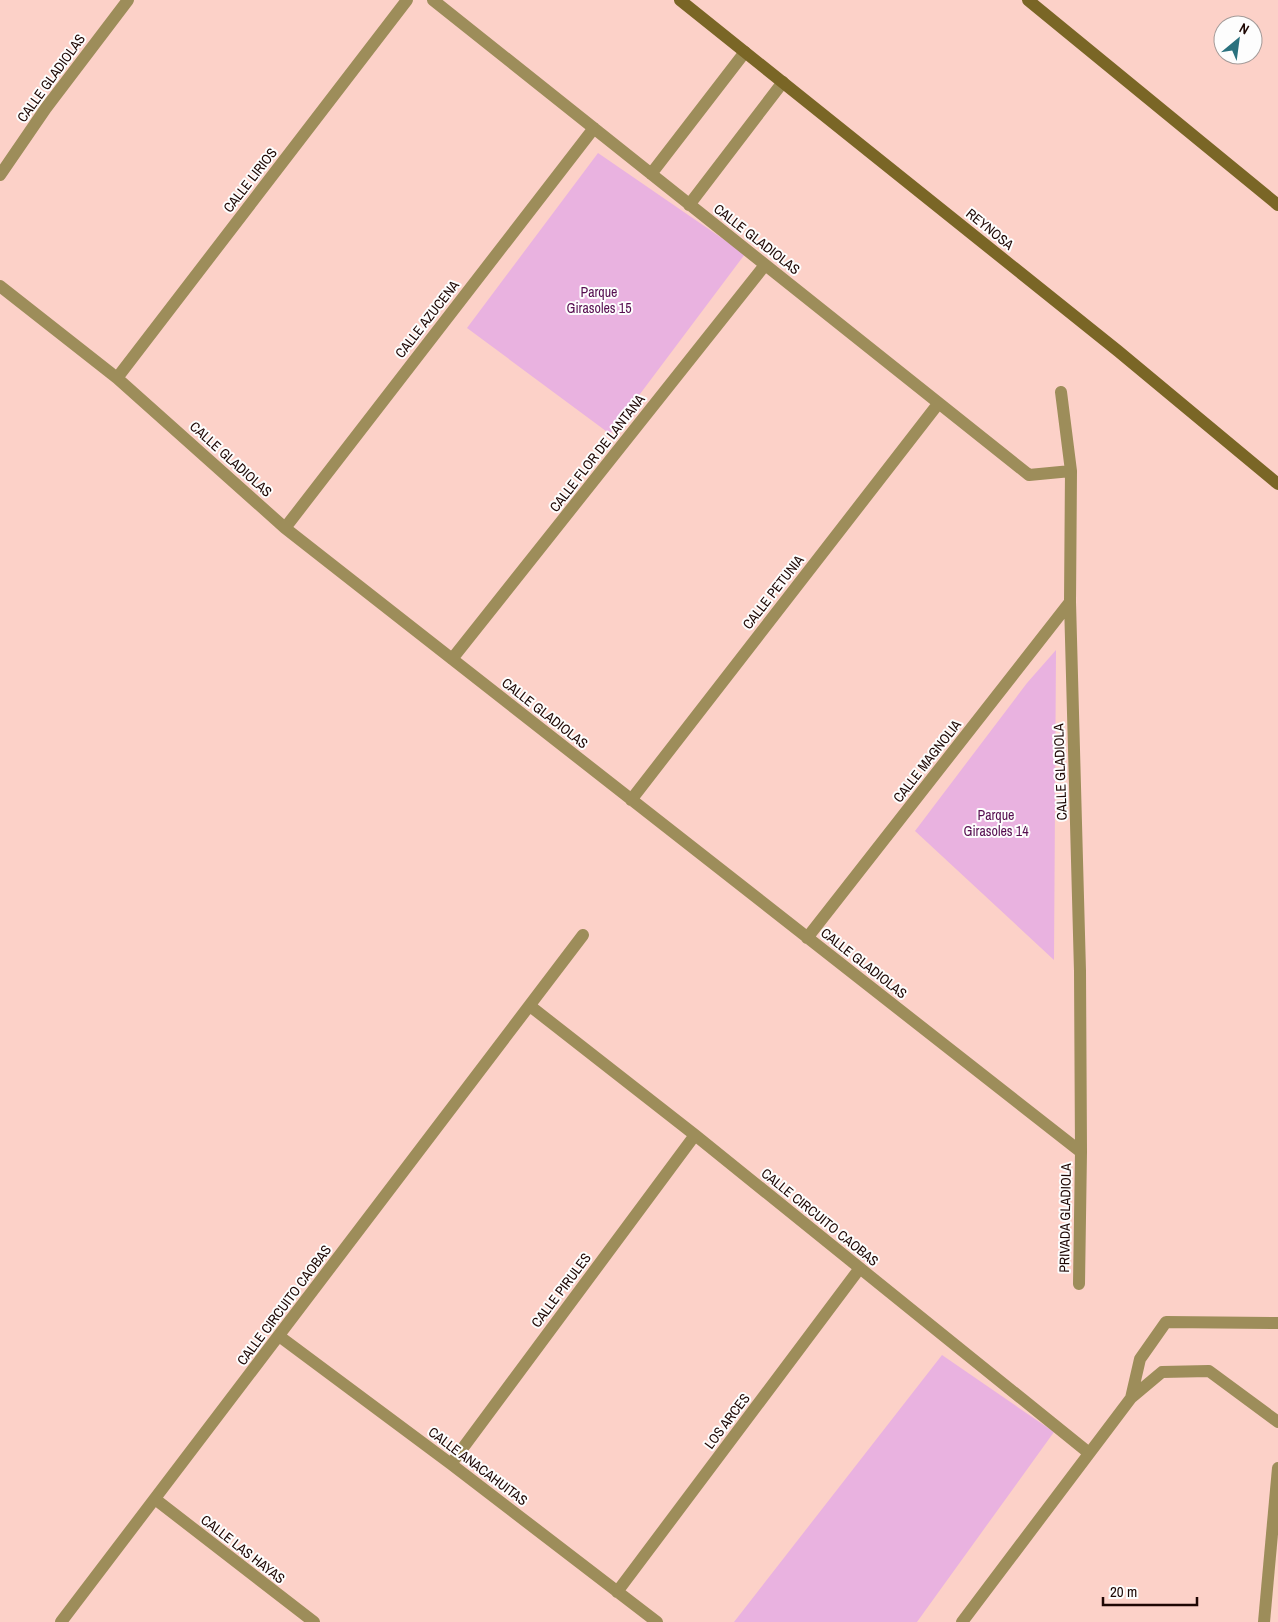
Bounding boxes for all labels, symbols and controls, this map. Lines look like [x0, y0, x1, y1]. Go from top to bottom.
north arrow [1213, 15, 1263, 65]
text: N [1236, 19, 1252, 39]
street label: CALLE GLADIOLAS [13, 30, 89, 126]
street label: CALLE LIRIOS [219, 144, 281, 216]
street label: CALLE GLADIOLAS [710, 200, 804, 279]
street label: REYNOSA [963, 204, 1018, 254]
street label: CALLE AZUCENA [391, 276, 463, 361]
park label: Parque Girasoles 15 [566, 283, 632, 317]
street label: CALLE FLOR DE LANTANA [545, 390, 649, 516]
street label: CALLE GLADIOLAS [186, 417, 276, 501]
street label: CALLE PETUNIA [738, 551, 808, 633]
street label: CALLE GLADIOLAS [498, 674, 592, 753]
street label: CALLE MAGNOLIA [889, 716, 965, 806]
street label: CALLE GLADIOLA [1049, 723, 1071, 821]
park label: Parque Girasoles 14 [963, 806, 1029, 840]
street label: CALLE GLADIOLAS [817, 924, 911, 1003]
street label: PRIVADA GLADIOLA [1055, 1163, 1075, 1273]
street label: CALLE CIRCUITO CAOBAS [758, 1164, 883, 1270]
street label: CALLE CIRCUITO CAOBAS [233, 1241, 335, 1369]
street label: CALLE PIRULES [527, 1249, 595, 1331]
street label: LOS ARCES [700, 1389, 754, 1452]
street label: CALLE ANACAHUITAS [425, 1423, 532, 1509]
street label: CALLE LAS HAYAS [197, 1511, 289, 1588]
scale bar [1103, 1574, 1197, 1606]
text: 20 m [1110, 1581, 1137, 1602]

